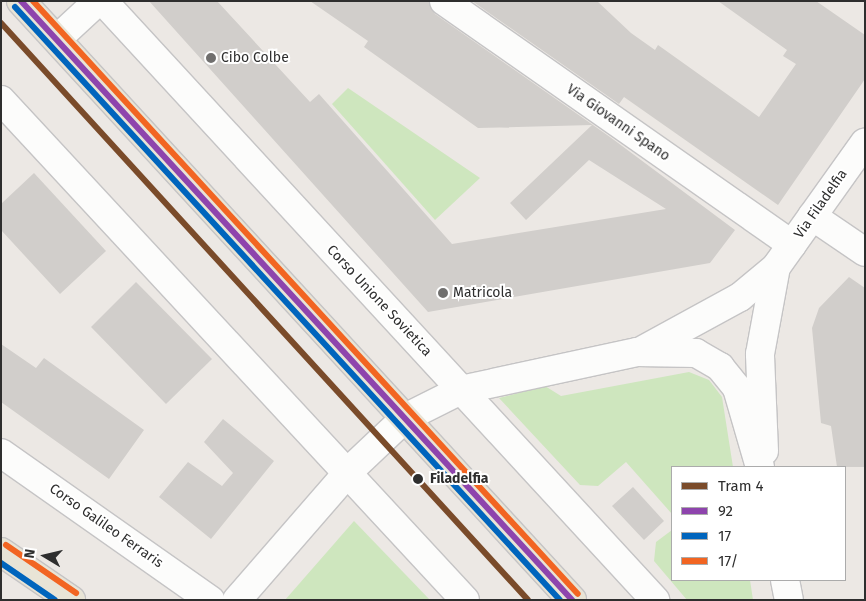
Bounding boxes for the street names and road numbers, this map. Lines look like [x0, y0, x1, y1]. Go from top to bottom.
street label: Via Giovanni Spano [563, 81, 673, 165]
street label: Via Filadelfia [791, 166, 851, 242]
street label: Corso Unione Sovietica [323, 242, 435, 360]
street label: Corso Galileo Ferraris [46, 480, 166, 572]

